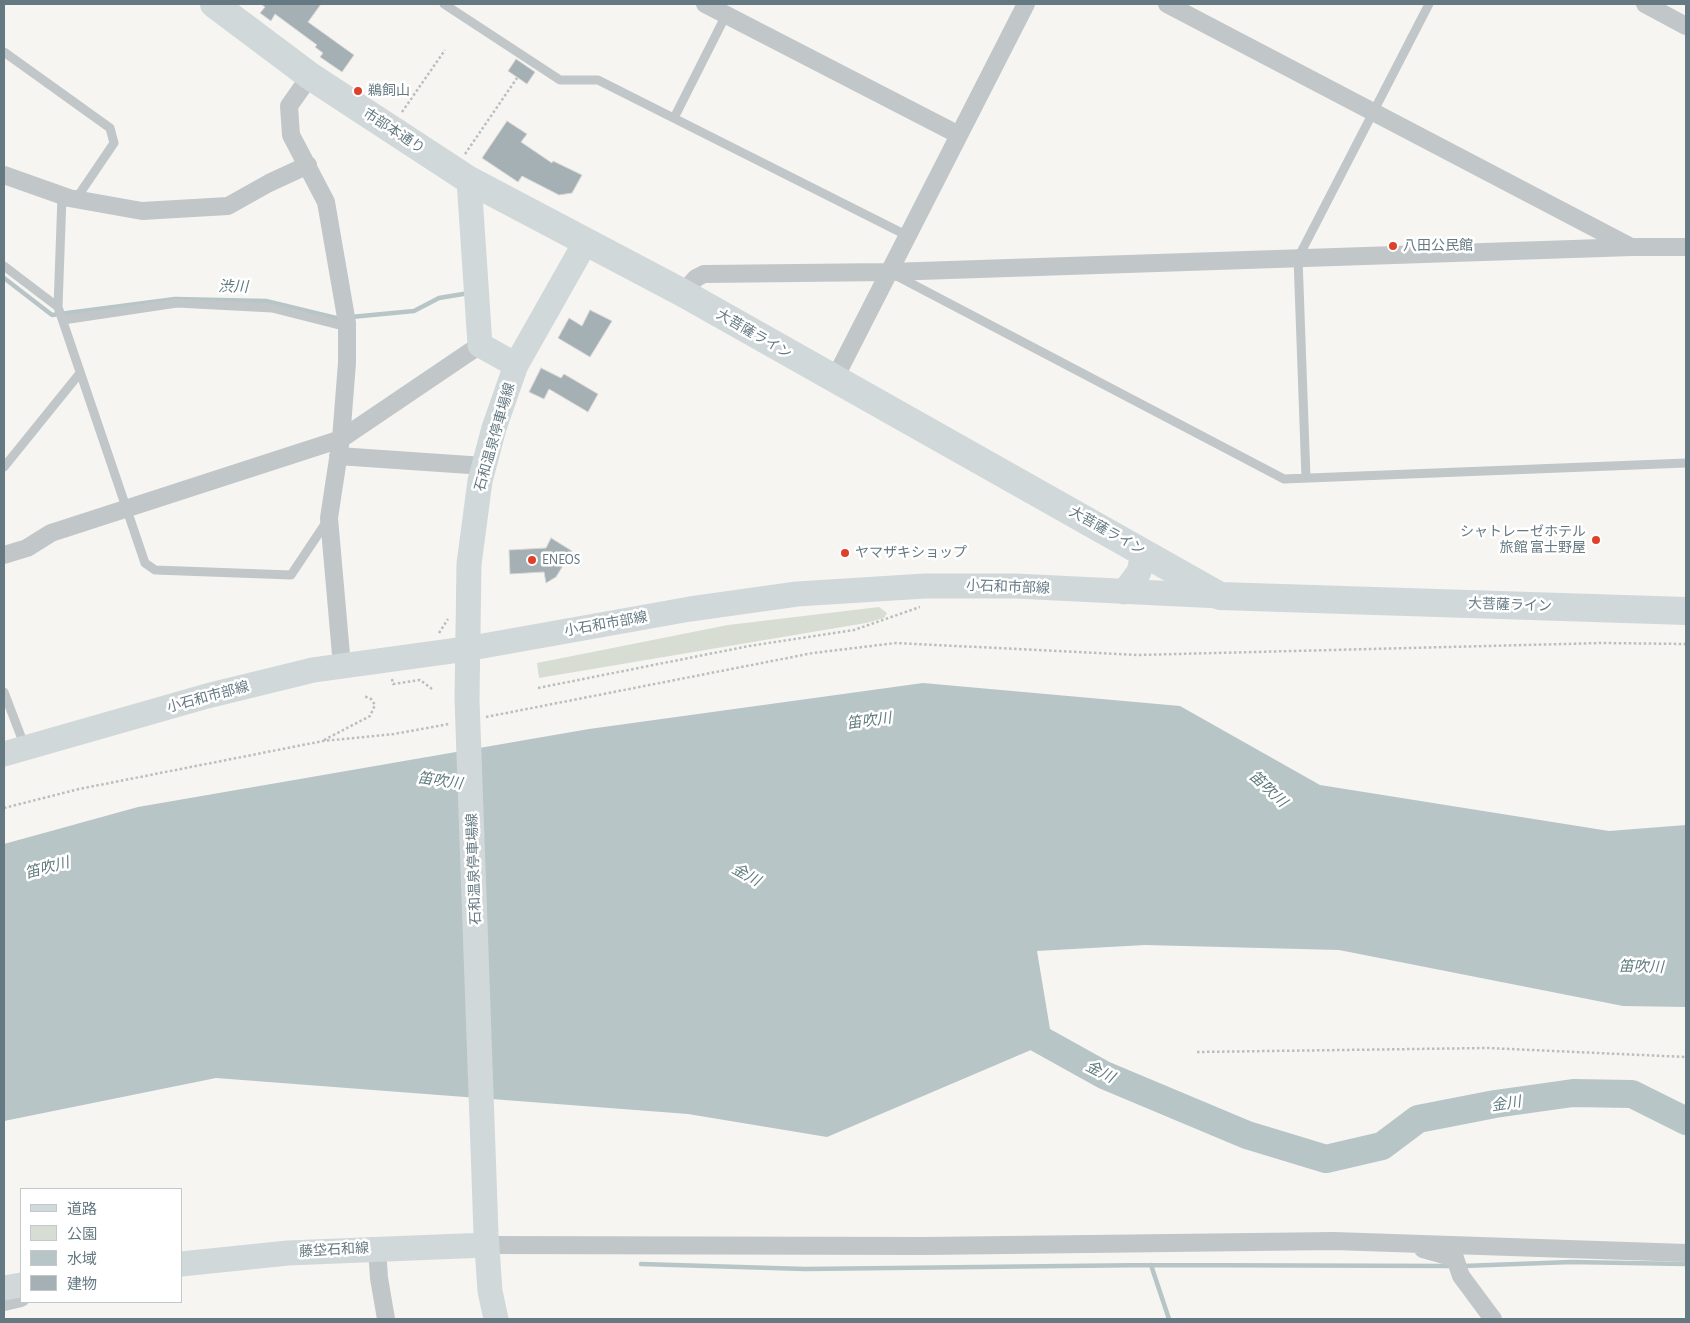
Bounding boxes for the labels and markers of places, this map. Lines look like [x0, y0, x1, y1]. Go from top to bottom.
place label: 鵜飼山 [368, 83, 410, 99]
marker: 鵜飼山 [352, 85, 364, 97]
place label: 八田公民館 [1403, 238, 1473, 254]
marker: 八田公民館 [1387, 240, 1399, 252]
place label: シャトレーゼホテル 旅館 富士野屋 [1460, 524, 1586, 556]
marker: シャトレーゼホテル 旅館 富士野屋 [1590, 534, 1602, 546]
place label: ヤマザキショップ [855, 545, 967, 561]
marker: ヤマザキショップ [839, 547, 851, 559]
place label: ENEOS [542, 552, 580, 568]
marker: ENEOS [526, 554, 538, 566]

